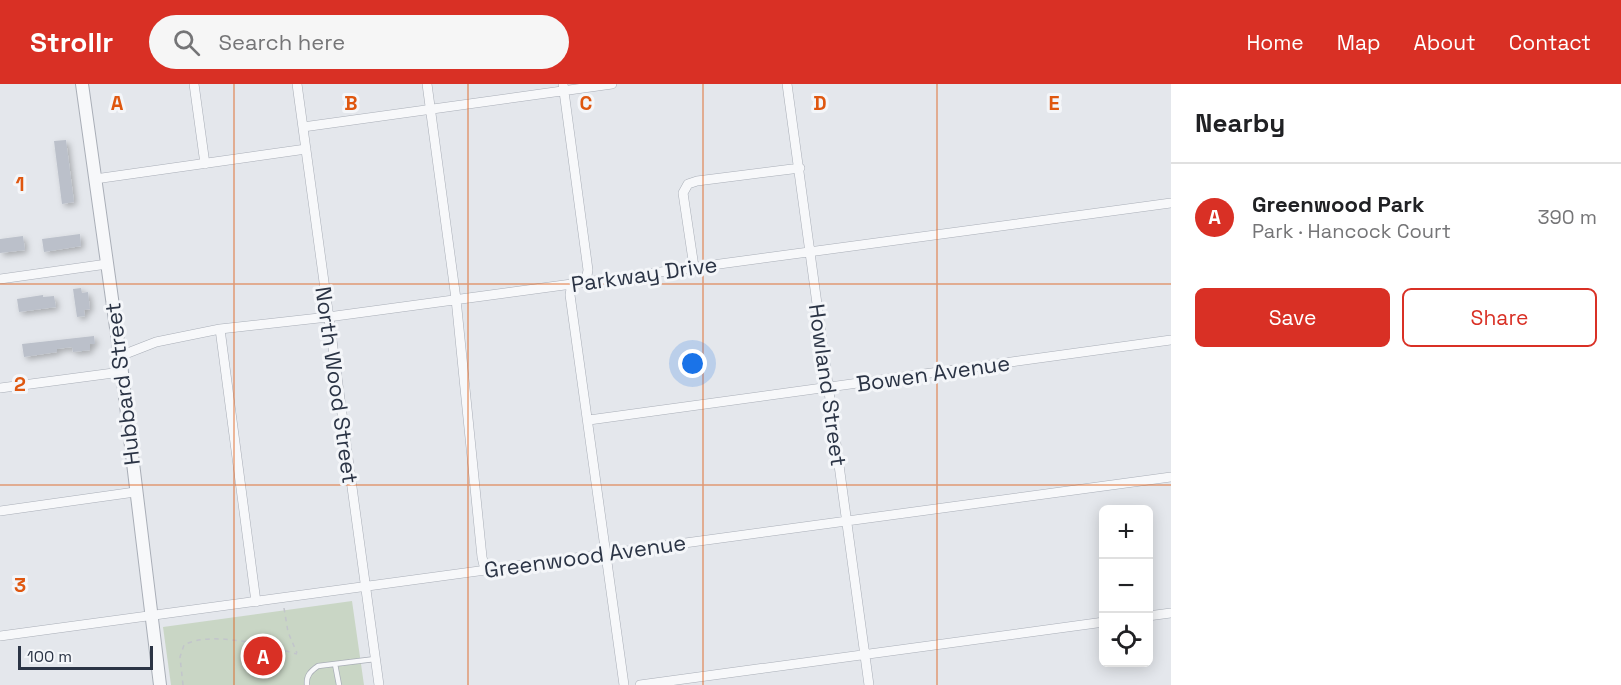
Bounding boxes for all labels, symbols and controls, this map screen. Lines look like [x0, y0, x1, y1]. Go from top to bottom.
search box [149, 15, 569, 69]
text: Strollr [30, 24, 113, 60]
icon: search [170, 26, 203, 59]
text: Search here [218, 28, 345, 56]
text: Home [1246, 29, 1304, 56]
text: Map [1337, 29, 1381, 56]
text: About [1414, 29, 1476, 56]
text: Contact [1509, 29, 1591, 56]
text: A [111, 90, 124, 116]
text: B [344, 90, 358, 116]
text: C [580, 90, 593, 116]
text: D [813, 90, 827, 116]
text: E [1048, 90, 1060, 116]
text: Nearby [1195, 106, 1285, 140]
text: 1 [15, 171, 25, 197]
text: Greenwood Park [1252, 190, 1424, 218]
text: A [1208, 204, 1221, 230]
text: 390 m [1538, 204, 1597, 230]
text: Park · Hancock Court [1252, 218, 1451, 244]
street label: Parkway Drive [569, 250, 719, 298]
street label: North Wood Street [309, 285, 365, 485]
button: Save [1195, 288, 1390, 347]
button: Share [1402, 288, 1597, 347]
street label: Hubbard Street [98, 301, 146, 467]
street label: Howland Street [803, 302, 853, 468]
street label: Bowen Avenue [854, 348, 1012, 398]
your location [678, 349, 707, 378]
text: 2 [14, 371, 26, 397]
map controls [1099, 505, 1153, 667]
button: + [1099, 505, 1153, 559]
street label: Greenwood Avenue [482, 528, 688, 584]
button: − [1099, 559, 1153, 613]
text: 3 [14, 572, 26, 598]
button: locate [1099, 613, 1153, 667]
pin: A [244, 634, 282, 678]
scale bar [18, 643, 153, 670]
text: 100 m [27, 646, 72, 667]

